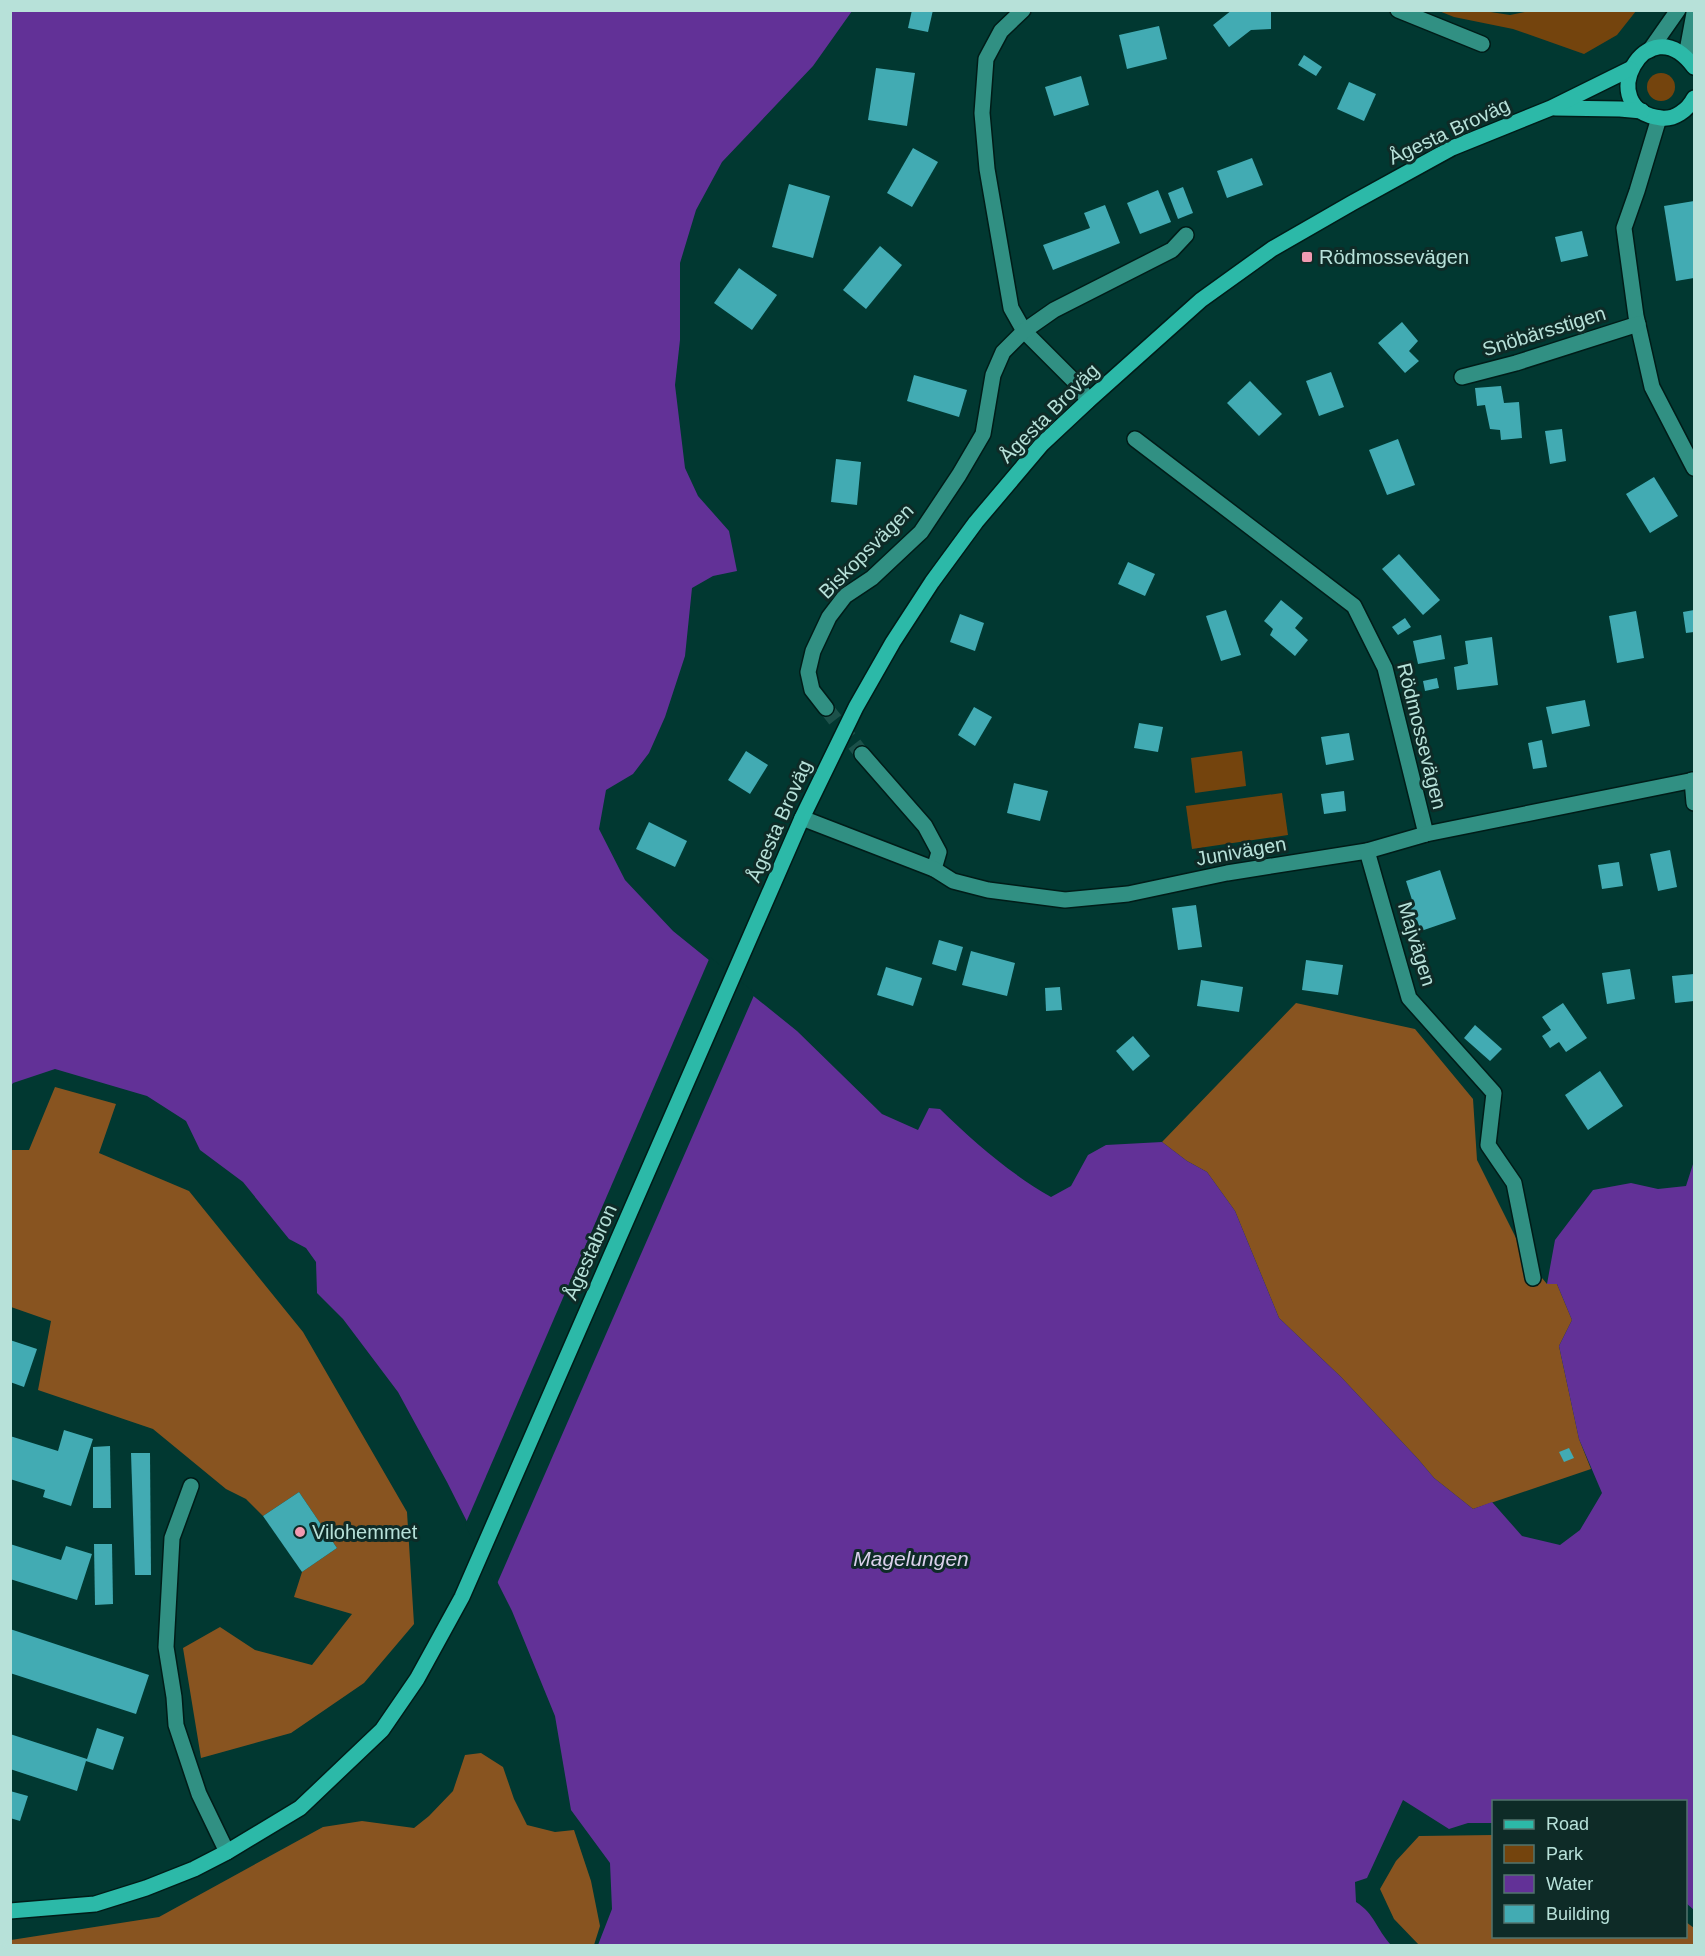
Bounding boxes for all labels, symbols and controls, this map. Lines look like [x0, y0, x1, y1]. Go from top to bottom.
street label: Ågesta Broväg [1385, 93, 1513, 169]
place label: Rödmossevägen [1319, 246, 1469, 268]
marker: Rödmossevägen [1300, 250, 1314, 264]
street label: Snöbärsstigen [1480, 302, 1608, 360]
street label: Ågesta Broväg [995, 359, 1103, 467]
street label: Biskopsvägen [814, 499, 918, 603]
street label: Rödmossevägen [1393, 661, 1451, 811]
street label: Ågesta Broväg [742, 757, 816, 885]
street label: Junivägen [1194, 832, 1288, 870]
street label: Majvägen [1394, 899, 1440, 989]
street label: Ågestabron [559, 1201, 621, 1303]
place label: Vilohemmet [312, 1521, 418, 1543]
marker: Vilohemmet [293, 1525, 307, 1539]
water label: Magelungen [853, 1547, 969, 1570]
legend [1492, 1800, 1687, 1938]
text: Road [1546, 1814, 1589, 1834]
text: Park [1546, 1844, 1584, 1864]
text: Water [1546, 1874, 1593, 1894]
text: Building [1546, 1904, 1610, 1924]

